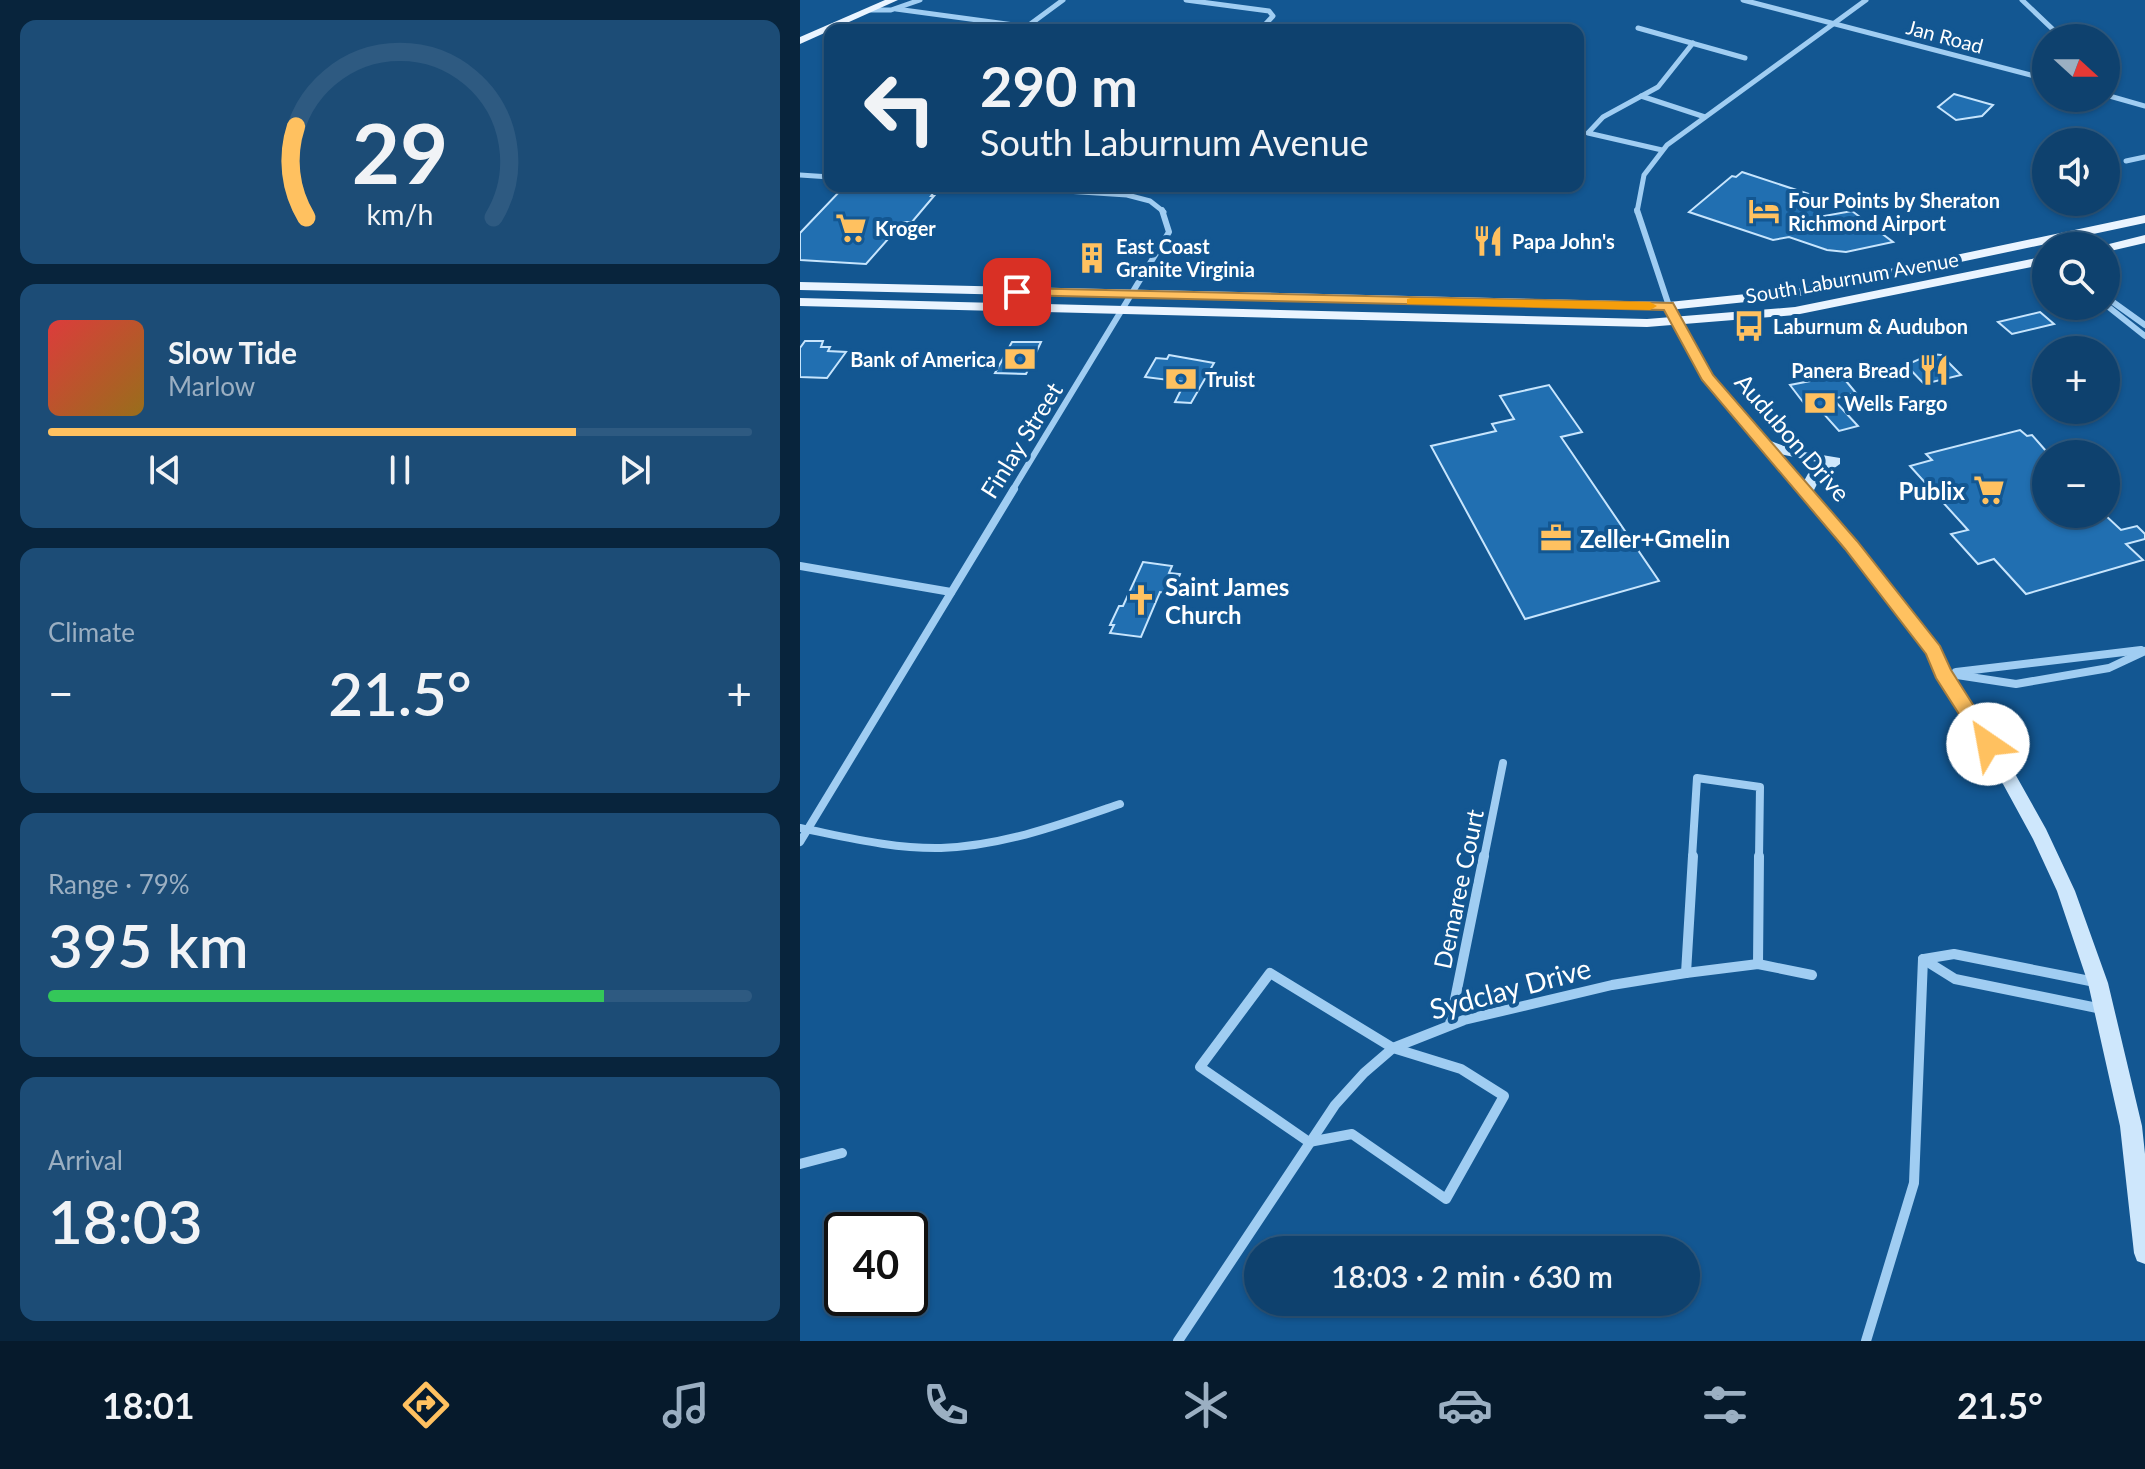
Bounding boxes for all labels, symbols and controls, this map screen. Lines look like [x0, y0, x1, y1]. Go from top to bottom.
street label: Jan Road [1904, 14, 1986, 58]
north arrow [2032, 24, 2120, 112]
map controls [2032, 24, 2120, 528]
text: 290 m [980, 52, 1138, 119]
icon: left [848, 56, 952, 160]
text: 29 [352, 102, 448, 202]
text: South Laburnum Avenue [980, 120, 1369, 164]
button: sound [2032, 128, 2120, 216]
place label: Four Points by Sheraton Richmond Airport [1788, 188, 2000, 235]
hotel icon: Four Points by Sheraton Richmond Airport [1747, 194, 1781, 228]
text: km/h [367, 197, 433, 231]
supermarket icon: Kroger [834, 211, 868, 245]
place label: Kroger [875, 216, 936, 240]
restaurant icon: Papa John's [1471, 224, 1505, 258]
place label: Papa John's [1512, 229, 1615, 253]
button: search [2032, 232, 2120, 320]
place label: East Coast Granite Virginia [1116, 234, 1255, 281]
building icon: East Coast Granite Virginia [1075, 241, 1109, 275]
street label: South Laburnum Avenue [1744, 246, 1960, 308]
pin [983, 258, 1051, 326]
icon: arrive [995, 270, 1039, 314]
bus stop icon: Laburnum & Audubon [1732, 309, 1766, 343]
place label: Laburnum & Audubon [1773, 314, 1968, 338]
text: Slow Tide [168, 334, 297, 370]
button: + [2032, 336, 2120, 424]
bank icon: Bank of America [1003, 342, 1037, 376]
place label: Bank of America [850, 347, 996, 371]
restaurant icon: Panera Bread [1917, 353, 1951, 387]
place label: Panera Bread [1791, 358, 1910, 382]
bank icon: Truist [1164, 362, 1198, 396]
place label: Truist [1205, 367, 1256, 391]
street label: Audubon Drive [1730, 367, 1856, 507]
text: Marlow [168, 370, 255, 402]
street label: Finlay Street [974, 376, 1068, 503]
bank icon: Wells Fargo [1803, 386, 1837, 420]
place label: Wells Fargo [1844, 391, 1947, 415]
button: − [2032, 440, 2120, 528]
icon: previous [143, 448, 187, 492]
icon: pause [378, 448, 422, 492]
icon: next [613, 448, 657, 492]
supermarket icon: Publix [1972, 473, 2006, 507]
place label: Publix [1898, 476, 1965, 505]
office icon: Zeller+Gmelin [1539, 521, 1573, 555]
place label: Zeller+Gmelin [1580, 524, 1730, 553]
place label: Saint James Church [1165, 572, 1289, 629]
church icon: Saint James Church [1124, 583, 1158, 617]
text: Climate [48, 616, 135, 648]
text: 21.5° [328, 657, 472, 729]
text: − [48, 667, 74, 719]
text: + [726, 667, 752, 719]
position arrow [1946, 702, 2030, 786]
street label: Demaree Court [1427, 806, 1489, 971]
text: Range · 79% [48, 868, 190, 900]
text: 395 km [48, 909, 249, 981]
street label: Sydclay Drive [1426, 950, 1594, 1026]
text: Arrival [48, 1144, 123, 1176]
text: 18:03 [48, 1185, 202, 1257]
speed limit sign: 40 [824, 1212, 928, 1316]
text: 18:03 · 2 min · 630 m [1331, 1258, 1613, 1294]
icon: directions [398, 1377, 454, 1433]
icon: music [658, 1377, 714, 1433]
icon: phone [918, 1377, 974, 1433]
icon: climate [1178, 1377, 1234, 1433]
icon: car [1437, 1377, 1493, 1433]
icon: filters [1697, 1377, 1753, 1433]
text: 18:01 [102, 1383, 195, 1427]
text: 21.5° [1957, 1383, 2043, 1427]

